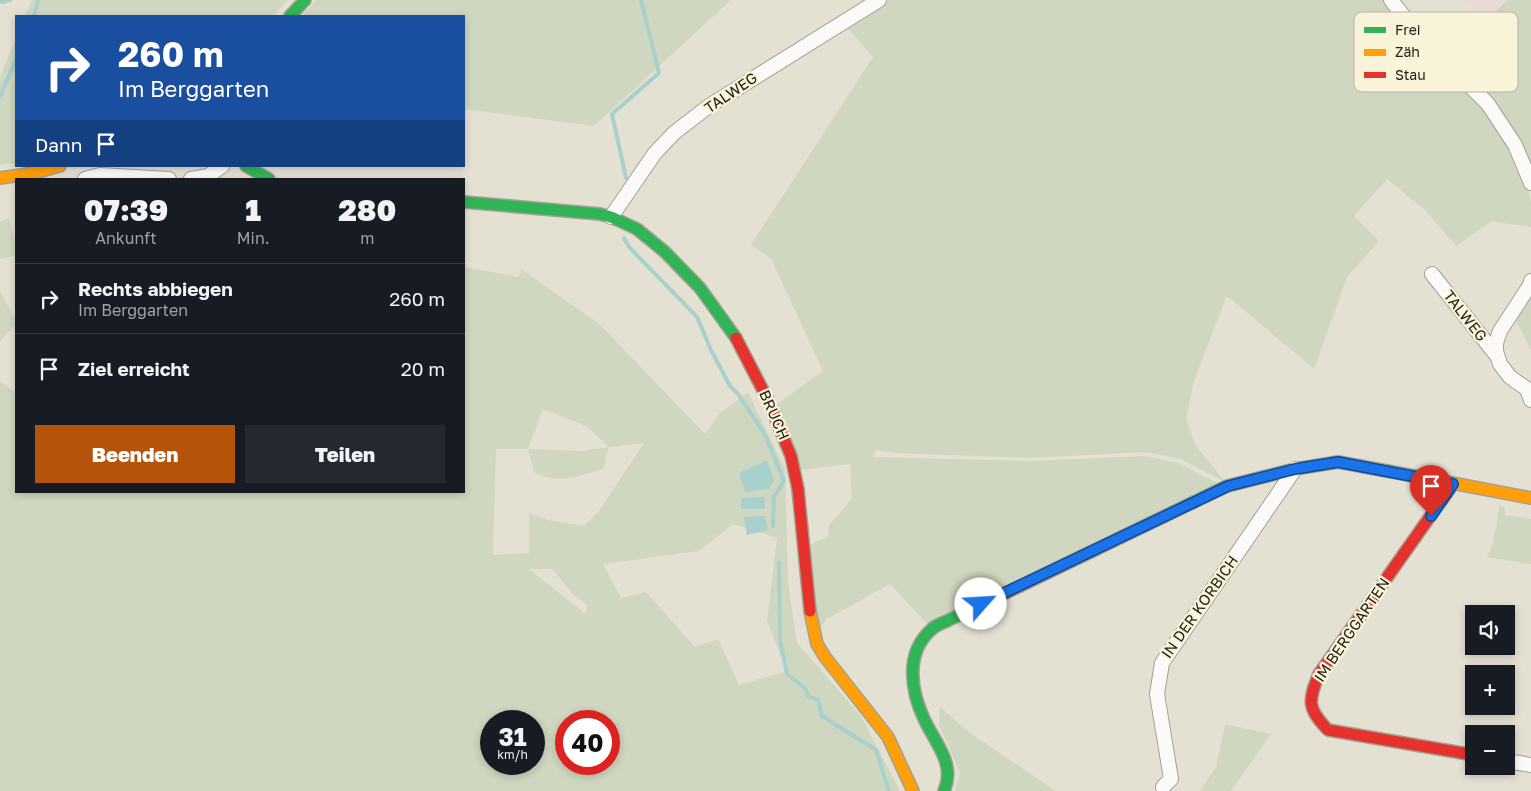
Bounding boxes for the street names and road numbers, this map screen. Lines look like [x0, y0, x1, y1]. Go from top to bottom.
street label: TALWEG [701, 68, 760, 116]
street label: TALWEG [1440, 286, 1491, 345]
street label: BRUCH [756, 387, 794, 442]
street label: IN DER KORBICH [1157, 552, 1241, 661]
street label: IM BERGGARTEN [1310, 574, 1393, 685]

